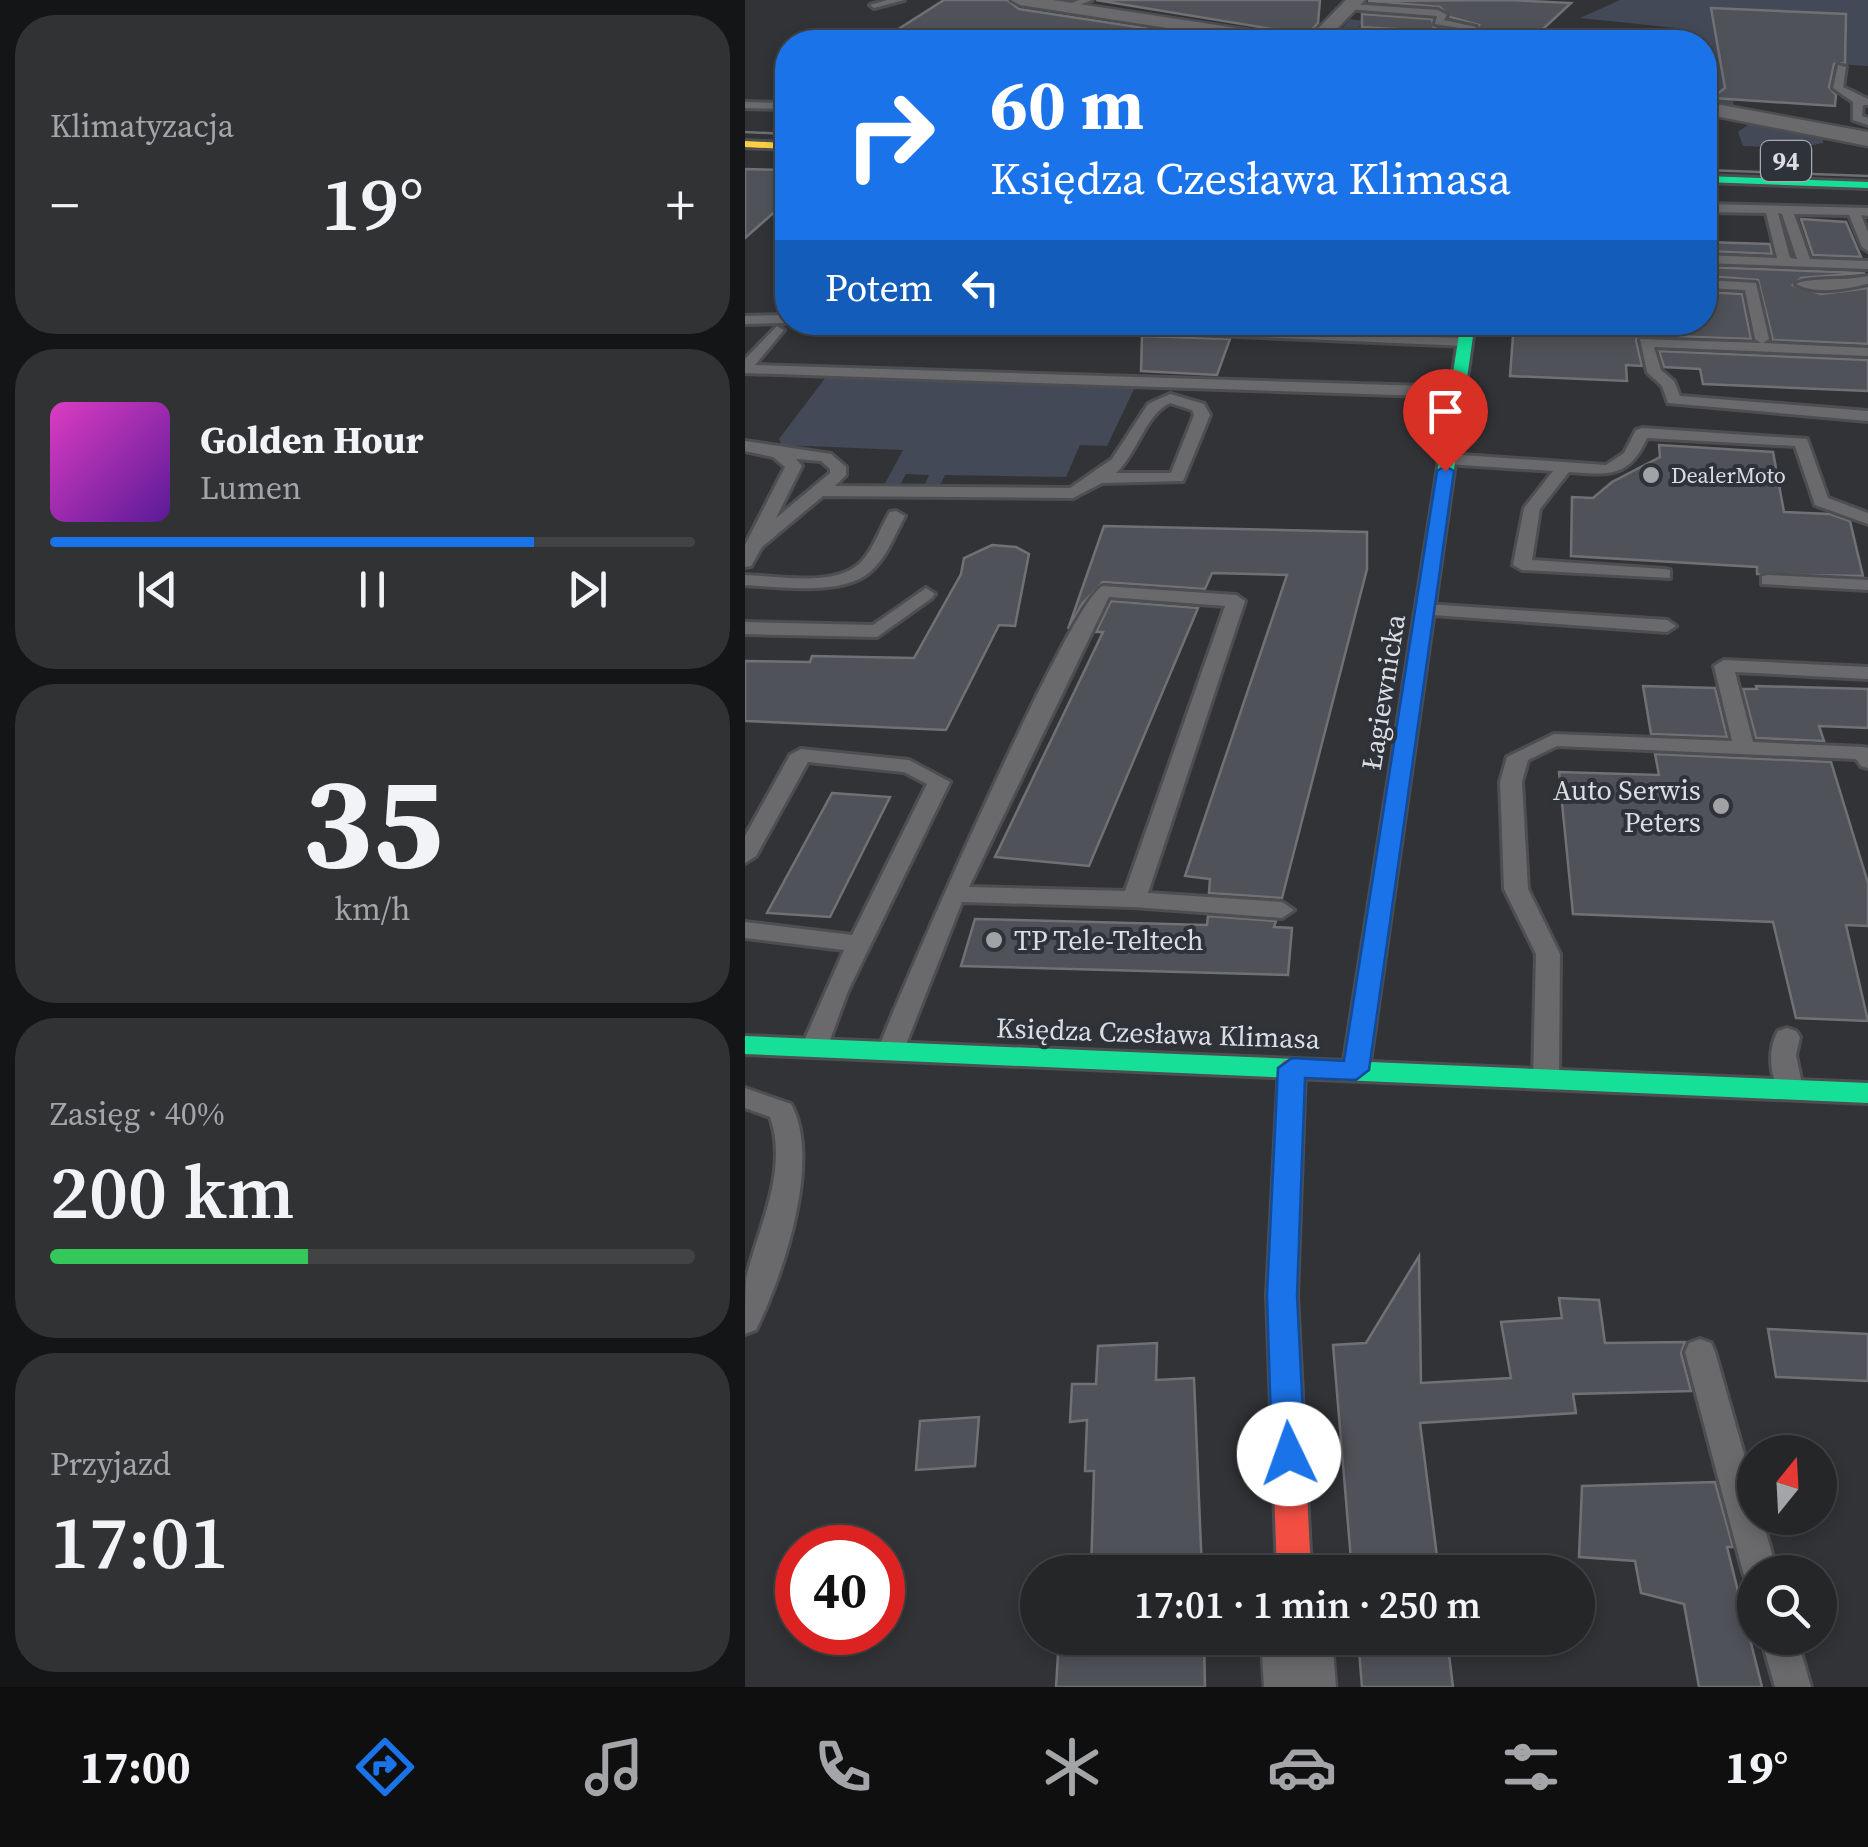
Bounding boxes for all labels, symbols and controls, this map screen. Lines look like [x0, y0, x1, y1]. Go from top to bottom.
text: 60 m [990, 56, 1144, 152]
icon: right [825, 70, 955, 200]
text: Klimatyzacja [50, 104, 234, 148]
road number: 94 [1761, 141, 1811, 181]
text: Księdza Czesława Klimasa [990, 147, 1511, 209]
text: 19° [321, 152, 424, 255]
text: − [50, 167, 79, 242]
text: + [666, 167, 695, 242]
icon: left [953, 260, 1008, 315]
text: Potem [825, 262, 933, 314]
pin [1403, 369, 1488, 472]
icon: arrive [1418, 384, 1473, 439]
text: Golden Hour [200, 414, 423, 466]
place label: DealerMoto [1671, 460, 1786, 490]
marker: DealerMoto [1640, 464, 1662, 486]
text: Lumen [200, 466, 302, 510]
icon: previous [130, 562, 185, 617]
icon: pause [345, 562, 400, 617]
icon: next [560, 562, 615, 617]
street label: Łagiewnicka [1352, 611, 1414, 773]
text: 35 [302, 732, 443, 911]
place label: Auto Serwis Peters [1553, 771, 1701, 841]
marker: Auto Serwis Peters [1710, 795, 1732, 817]
text: km/h [334, 887, 411, 931]
place label: TP Tele-Teltech [1014, 921, 1204, 959]
marker: TP Tele-Teltech [983, 929, 1005, 951]
street label: Księdza Czesława Klimasa [995, 1008, 1321, 1058]
text: Zasięg · 40% [50, 1092, 225, 1136]
text: 200 km [50, 1140, 294, 1243]
position arrow [1237, 1402, 1341, 1506]
north arrow [1737, 1435, 1837, 1535]
map controls [1737, 1435, 1837, 1655]
text: Przyjazd [50, 1442, 171, 1486]
text: 17:01 [50, 1490, 229, 1593]
speed limit sign: 40 [775, 1525, 905, 1655]
button: search [1737, 1555, 1837, 1655]
text: 17:01 · 1 min · 250 m [1134, 1579, 1481, 1631]
icon: directions [350, 1732, 420, 1802]
icon: music [579, 1732, 649, 1802]
icon: phone [808, 1732, 878, 1802]
icon: climate [1037, 1732, 1107, 1802]
icon: car [1267, 1732, 1337, 1802]
icon: filters [1496, 1732, 1566, 1802]
text: 17:00 [80, 1736, 191, 1798]
text: 19° [1725, 1736, 1788, 1798]

